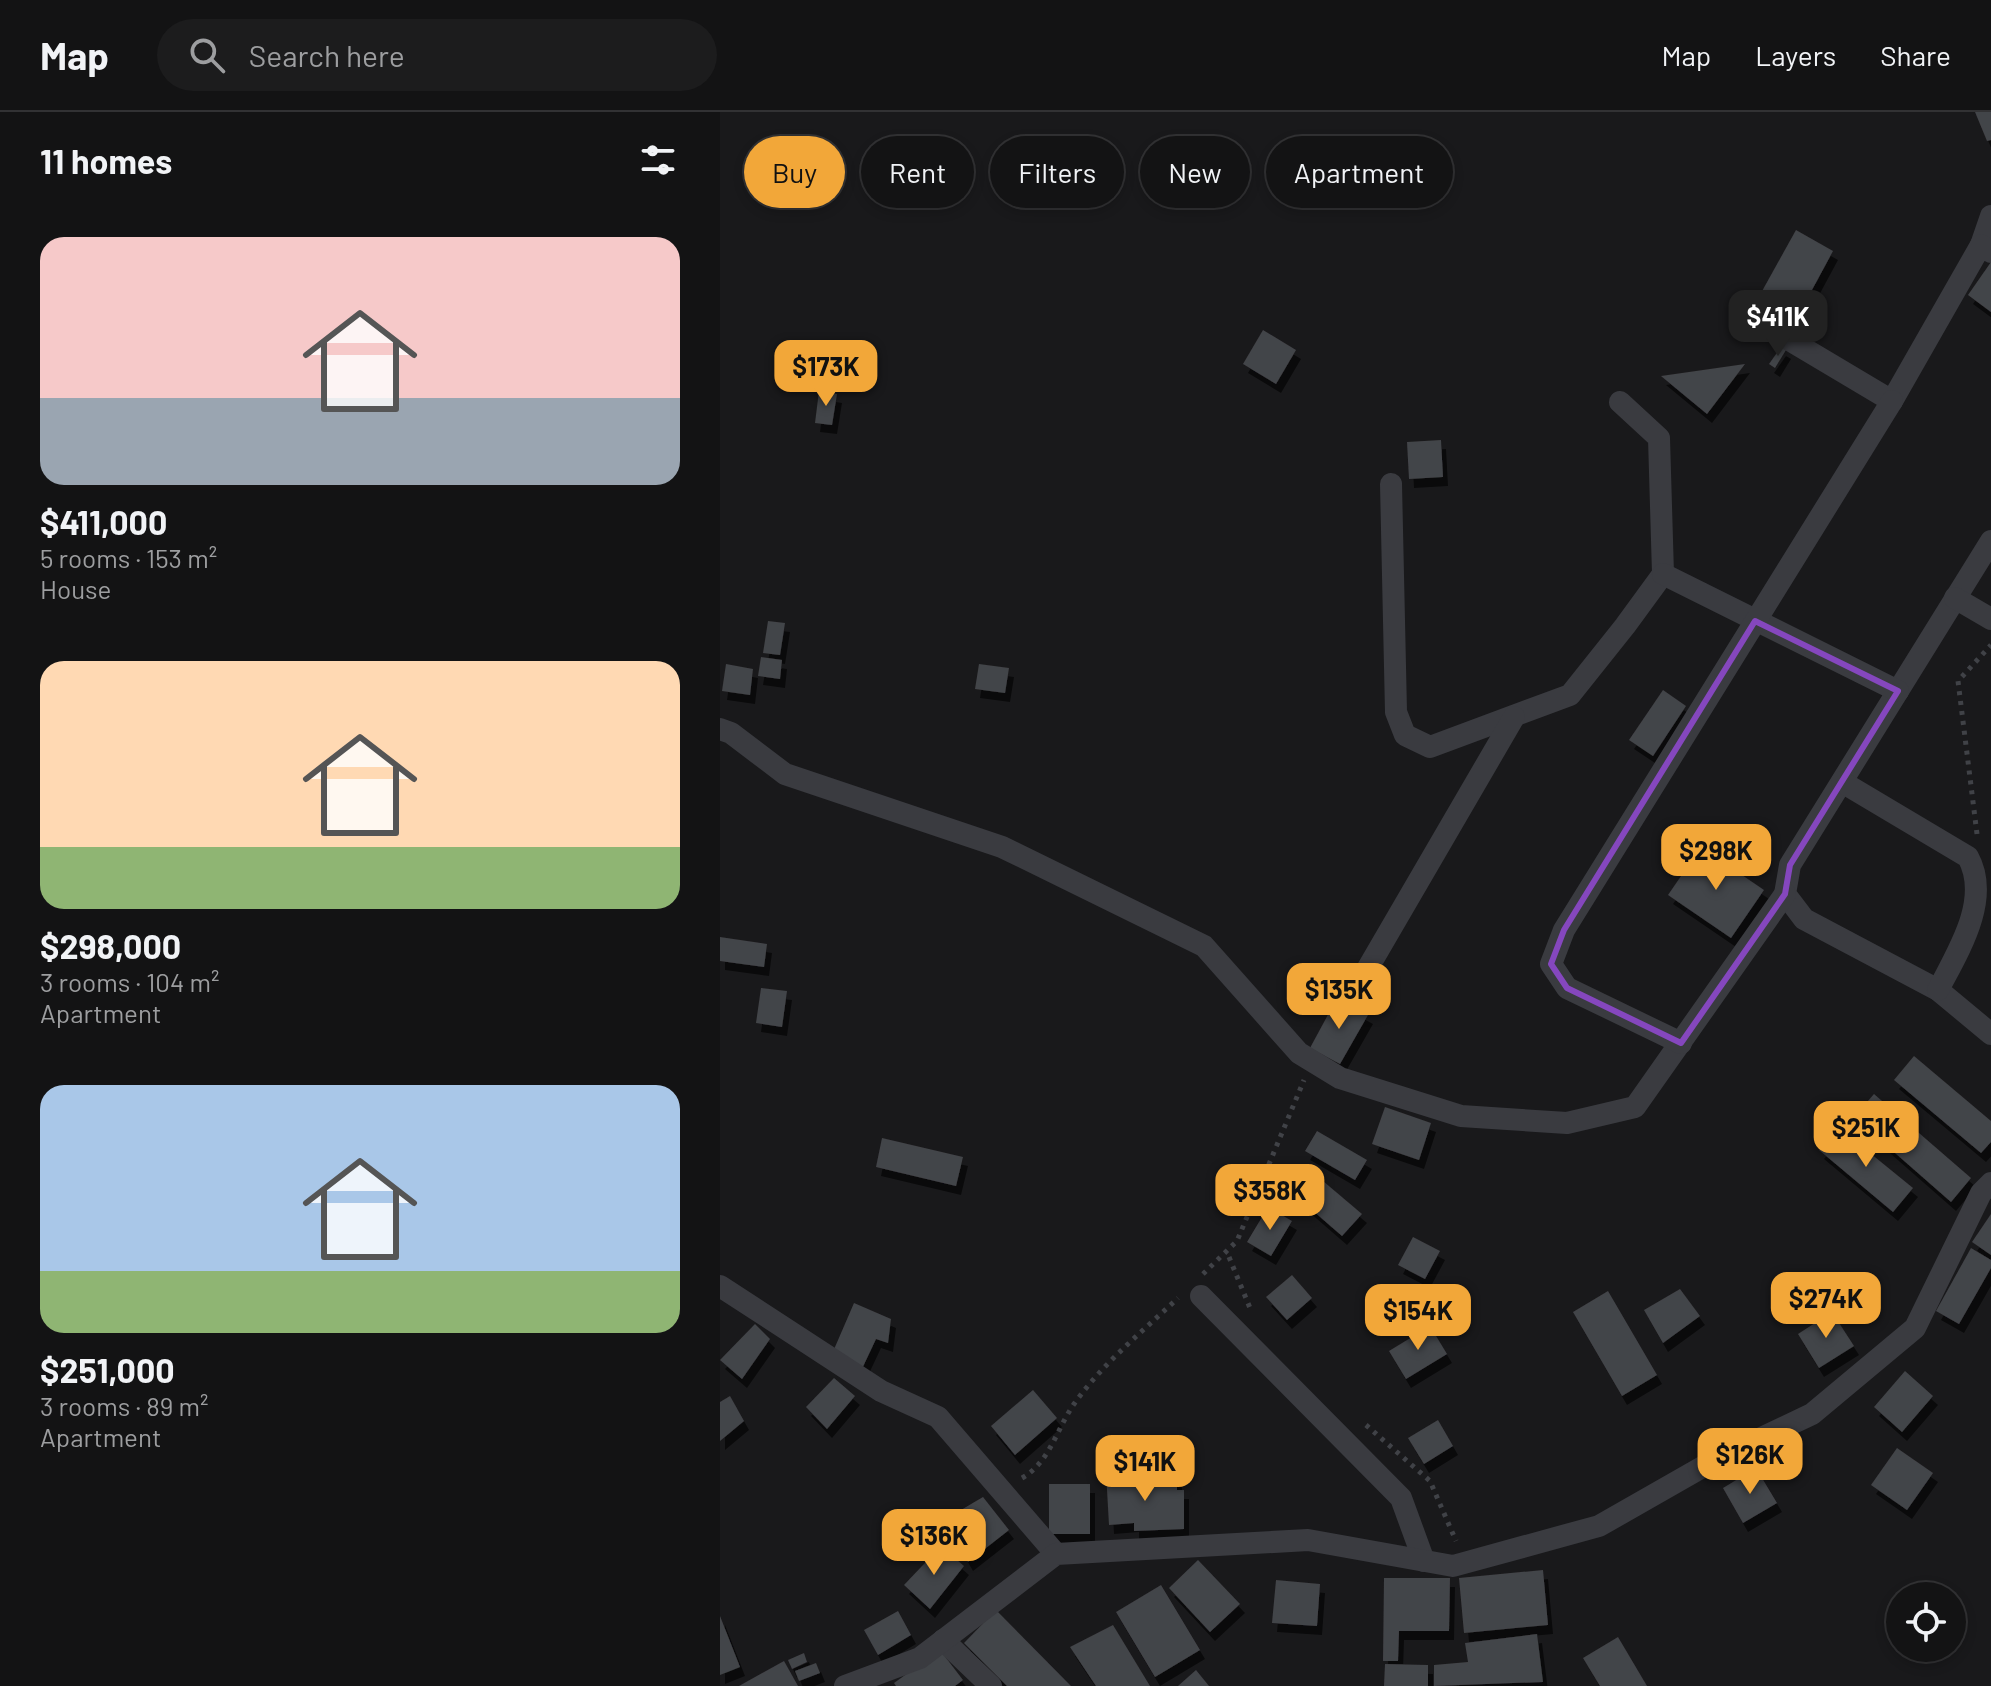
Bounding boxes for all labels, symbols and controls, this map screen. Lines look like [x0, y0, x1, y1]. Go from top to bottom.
search box [157, 19, 717, 91]
text: Map [40, 32, 109, 78]
icon: search [185, 33, 229, 77]
text: Search here [249, 37, 405, 73]
text: Map [1661, 38, 1711, 72]
text: Layers [1755, 38, 1836, 72]
text: Share [1880, 38, 1951, 72]
chip: Buy [744, 136, 845, 208]
chip: Rent [861, 136, 974, 208]
chip: Filters [990, 136, 1124, 208]
chip: New [1140, 136, 1250, 208]
chip: Apartment [1266, 136, 1453, 208]
icon: filters [636, 138, 680, 182]
text: 11 homes [40, 140, 172, 181]
icon: home [288, 289, 432, 433]
pin: $411K [1722, 290, 1834, 358]
text: $411K [1747, 300, 1809, 331]
pin: $173K [770, 340, 882, 408]
text: $173K [792, 350, 860, 381]
text: $411,000 [40, 501, 167, 542]
text: 5 rooms · 153 m² [40, 542, 217, 573]
text: House [40, 573, 111, 604]
icon: home [288, 713, 432, 857]
pin: $298K [1660, 824, 1772, 892]
text: $298K [1679, 834, 1753, 865]
text: $298,000 [40, 925, 181, 966]
pin: $135K [1283, 963, 1395, 1031]
text: 3 rooms · 104 m² [40, 966, 219, 997]
text: $135K [1305, 973, 1373, 1004]
text: Apartment [40, 997, 161, 1028]
pin: $251K [1810, 1101, 1922, 1169]
text: $251K [1832, 1111, 1900, 1142]
icon: home [288, 1137, 432, 1281]
pin: $358K [1214, 1164, 1326, 1232]
text: $358K [1233, 1174, 1307, 1205]
pin: $274K [1770, 1272, 1882, 1340]
text: $274K [1789, 1282, 1863, 1313]
pin: $154K [1362, 1284, 1474, 1352]
text: $154K [1383, 1294, 1453, 1325]
text: $251,000 [40, 1349, 175, 1390]
text: 3 rooms · 89 m² [40, 1390, 208, 1421]
text: Apartment [40, 1421, 161, 1452]
pin: $126K [1694, 1428, 1806, 1496]
pin: $141K [1089, 1435, 1201, 1503]
text: $126K [1716, 1438, 1784, 1469]
text: $141K [1114, 1445, 1176, 1476]
pin: $136K [878, 1509, 990, 1577]
text: $136K [900, 1519, 968, 1550]
map controls [1886, 1582, 1966, 1662]
button: locate [1886, 1582, 1966, 1662]

